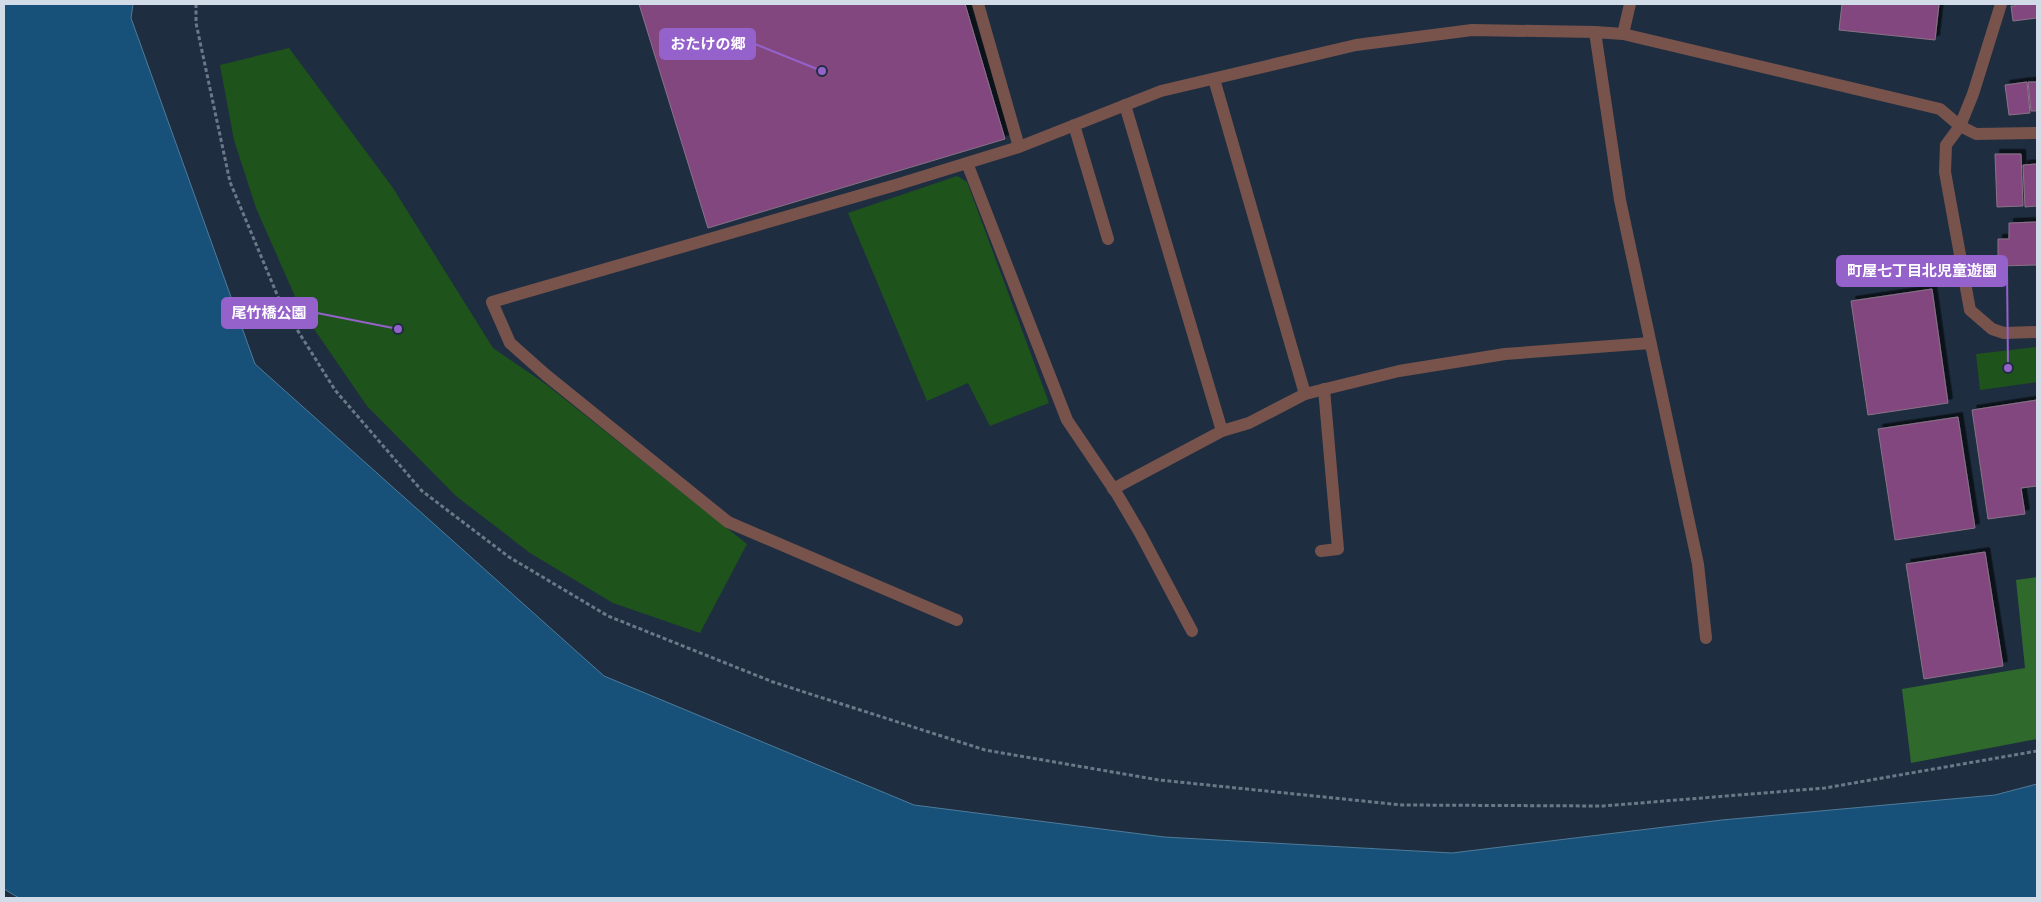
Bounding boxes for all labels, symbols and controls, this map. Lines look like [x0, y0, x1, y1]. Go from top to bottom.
callout: おたけの郷 [660, 29, 755, 59]
text: おたけの郷 [670, 35, 746, 53]
callout: 町屋七丁目北児童遊園 [1837, 256, 2007, 286]
text: 町屋七丁目北児童遊園 [1847, 262, 1997, 280]
callout: 尾竹橋公園 [222, 298, 317, 328]
text: 尾竹橋公園 [231, 304, 307, 322]

